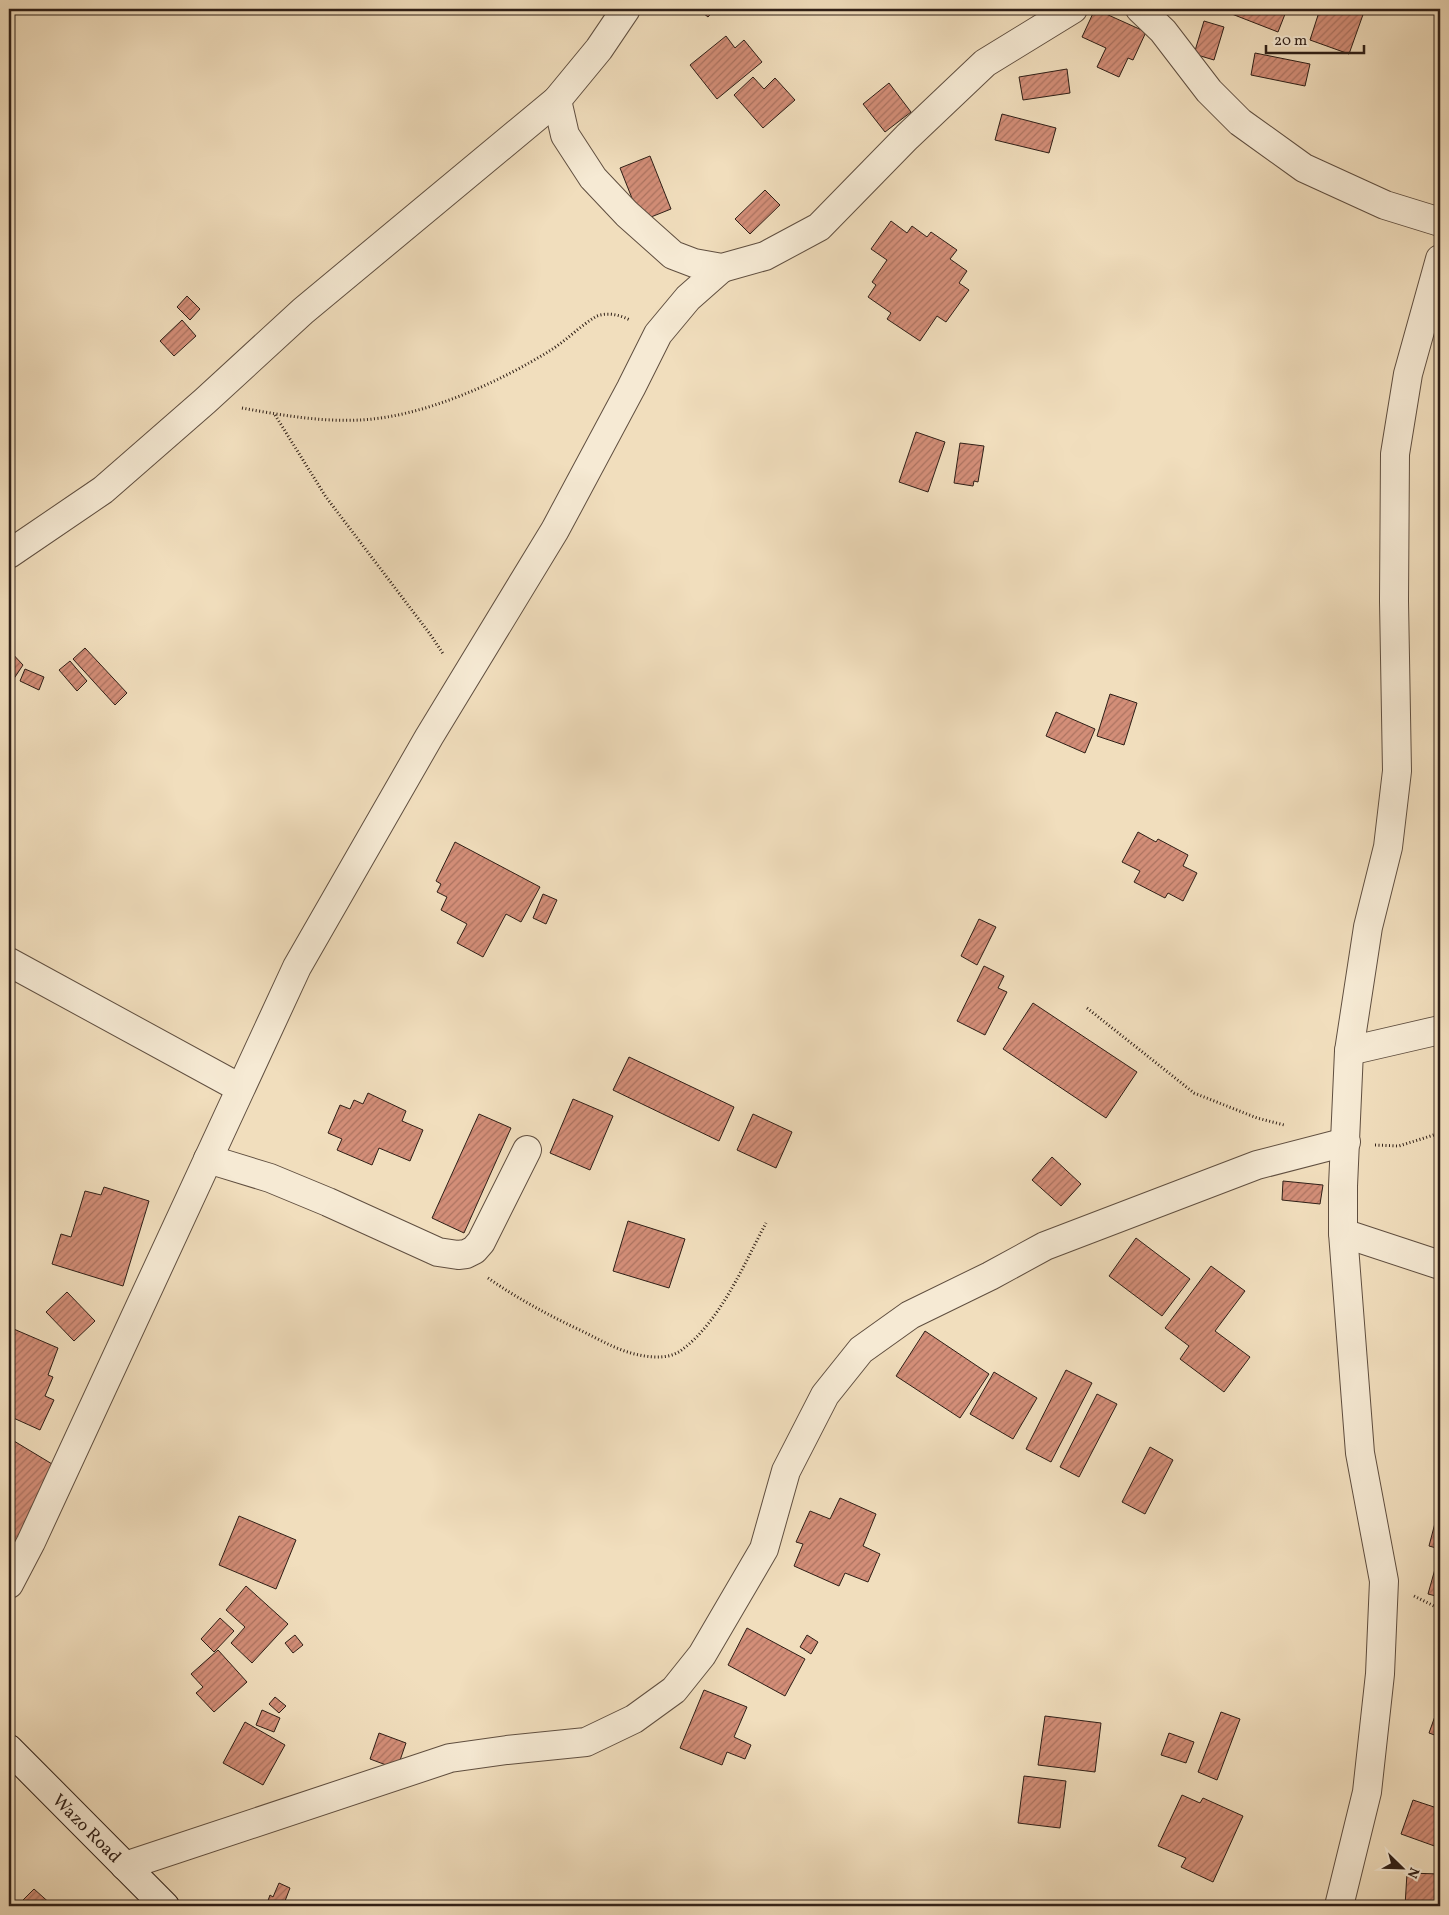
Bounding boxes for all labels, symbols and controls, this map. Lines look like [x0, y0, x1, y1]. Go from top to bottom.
scale bar [1266, 22, 1364, 54]
text: 20 m [1274, 31, 1307, 52]
street label: Wazo Road [46, 1789, 126, 1869]
north arrow [1376, 1842, 1426, 1892]
text: N [1402, 1864, 1423, 1881]

